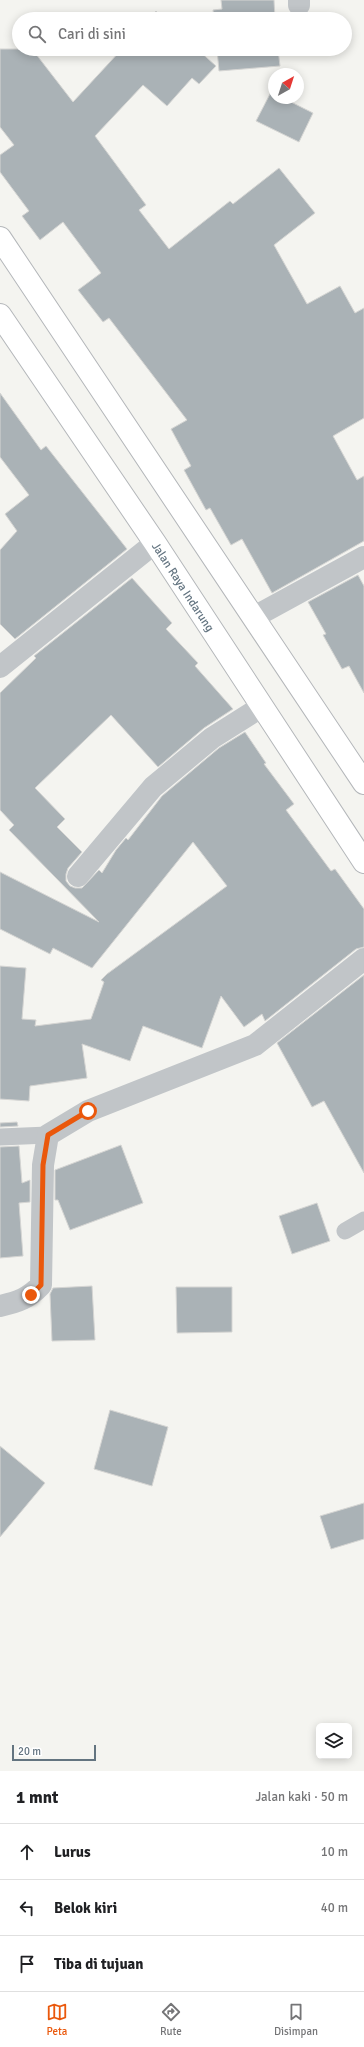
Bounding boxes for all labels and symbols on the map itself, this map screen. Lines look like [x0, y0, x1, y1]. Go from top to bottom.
north arrow [268, 68, 304, 104]
street label: Jalan Raya Indarung [148, 540, 217, 635]
route start [79, 1102, 97, 1120]
route end [22, 1286, 40, 1304]
scale bar [12, 1743, 96, 1762]

